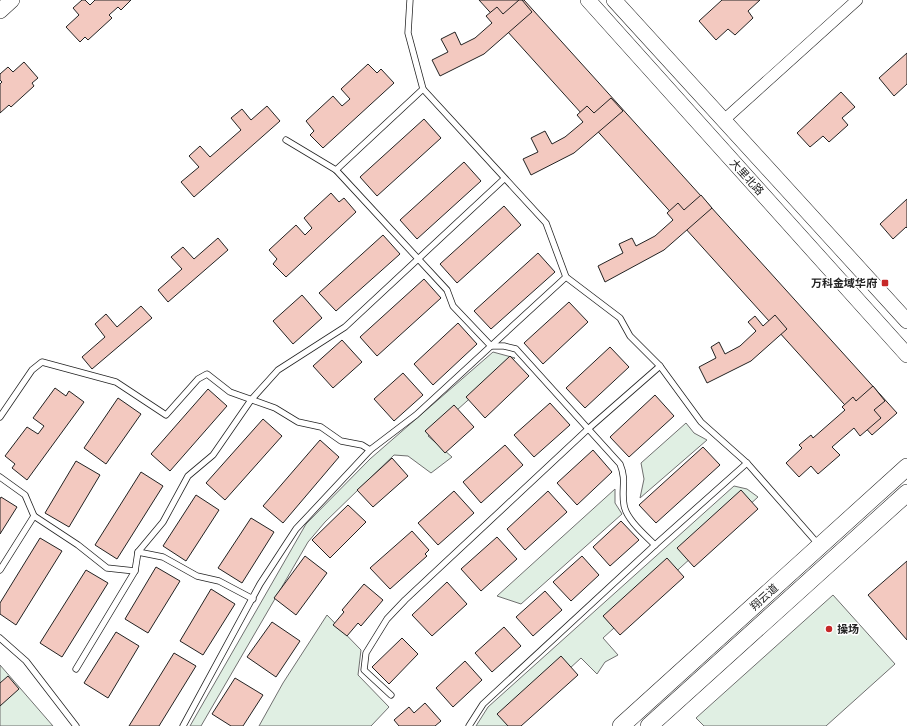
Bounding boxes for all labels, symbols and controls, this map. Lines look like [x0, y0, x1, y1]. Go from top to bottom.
street label: 大里北路 [727, 156, 767, 198]
place label: 万科金域华府 [811, 276, 877, 290]
marker: 万科金域华府 [880, 278, 890, 288]
street label: 翔云道 [747, 581, 781, 613]
place label: 操场 [837, 622, 859, 636]
marker: 操场 [824, 624, 834, 634]

